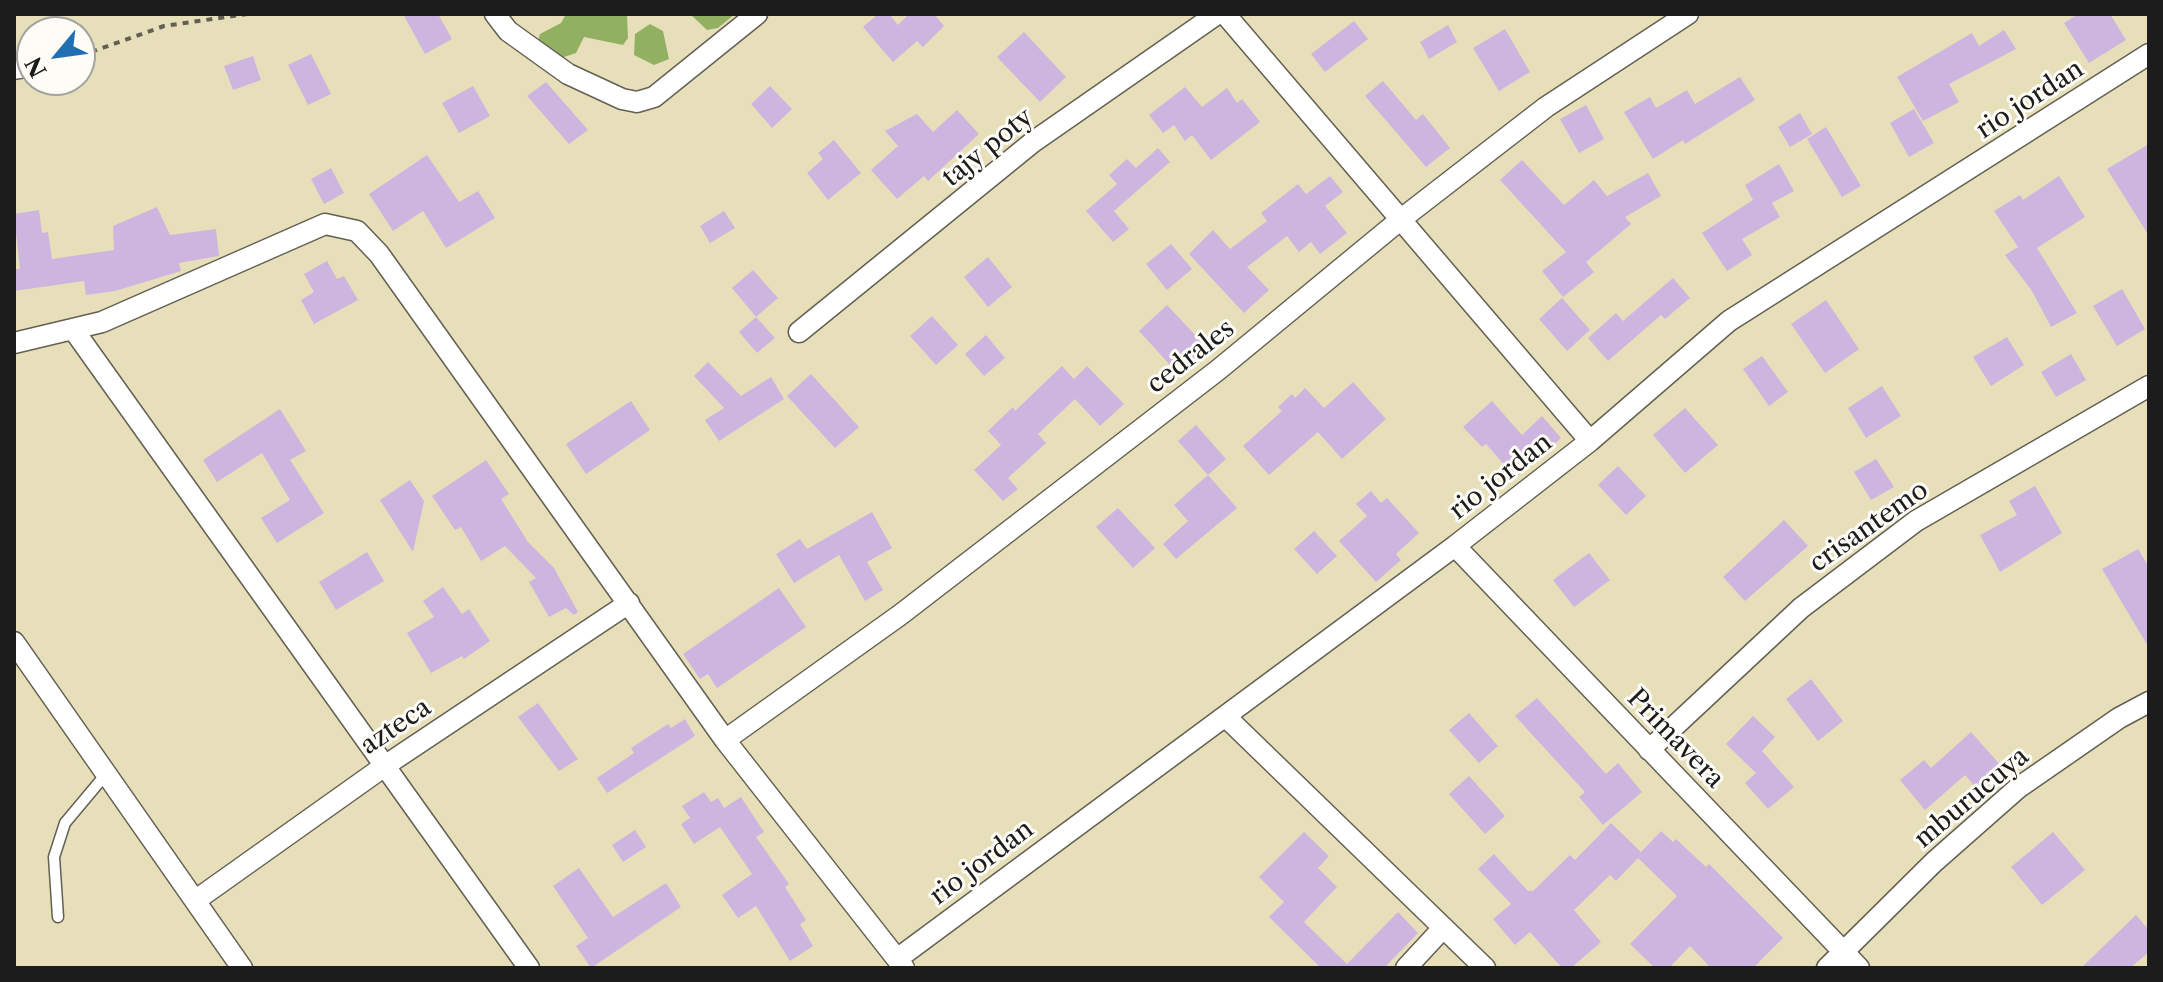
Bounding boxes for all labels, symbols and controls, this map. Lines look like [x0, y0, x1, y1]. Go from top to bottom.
north arrow [16, 16, 96, 96]
text: N [20, 52, 53, 82]
street label: rio jordan [1971, 54, 2089, 146]
street label: tajy poty [936, 102, 1040, 194]
street label: cedrales [1141, 313, 1241, 401]
street label: rio jordan [1444, 427, 1558, 527]
street label: crisantemo [1804, 475, 1934, 579]
street label: Primavera [1620, 683, 1730, 795]
street label: azteca [355, 692, 437, 762]
street label: mburucuya [1908, 741, 2036, 855]
street label: rio jordan [924, 814, 1040, 912]

